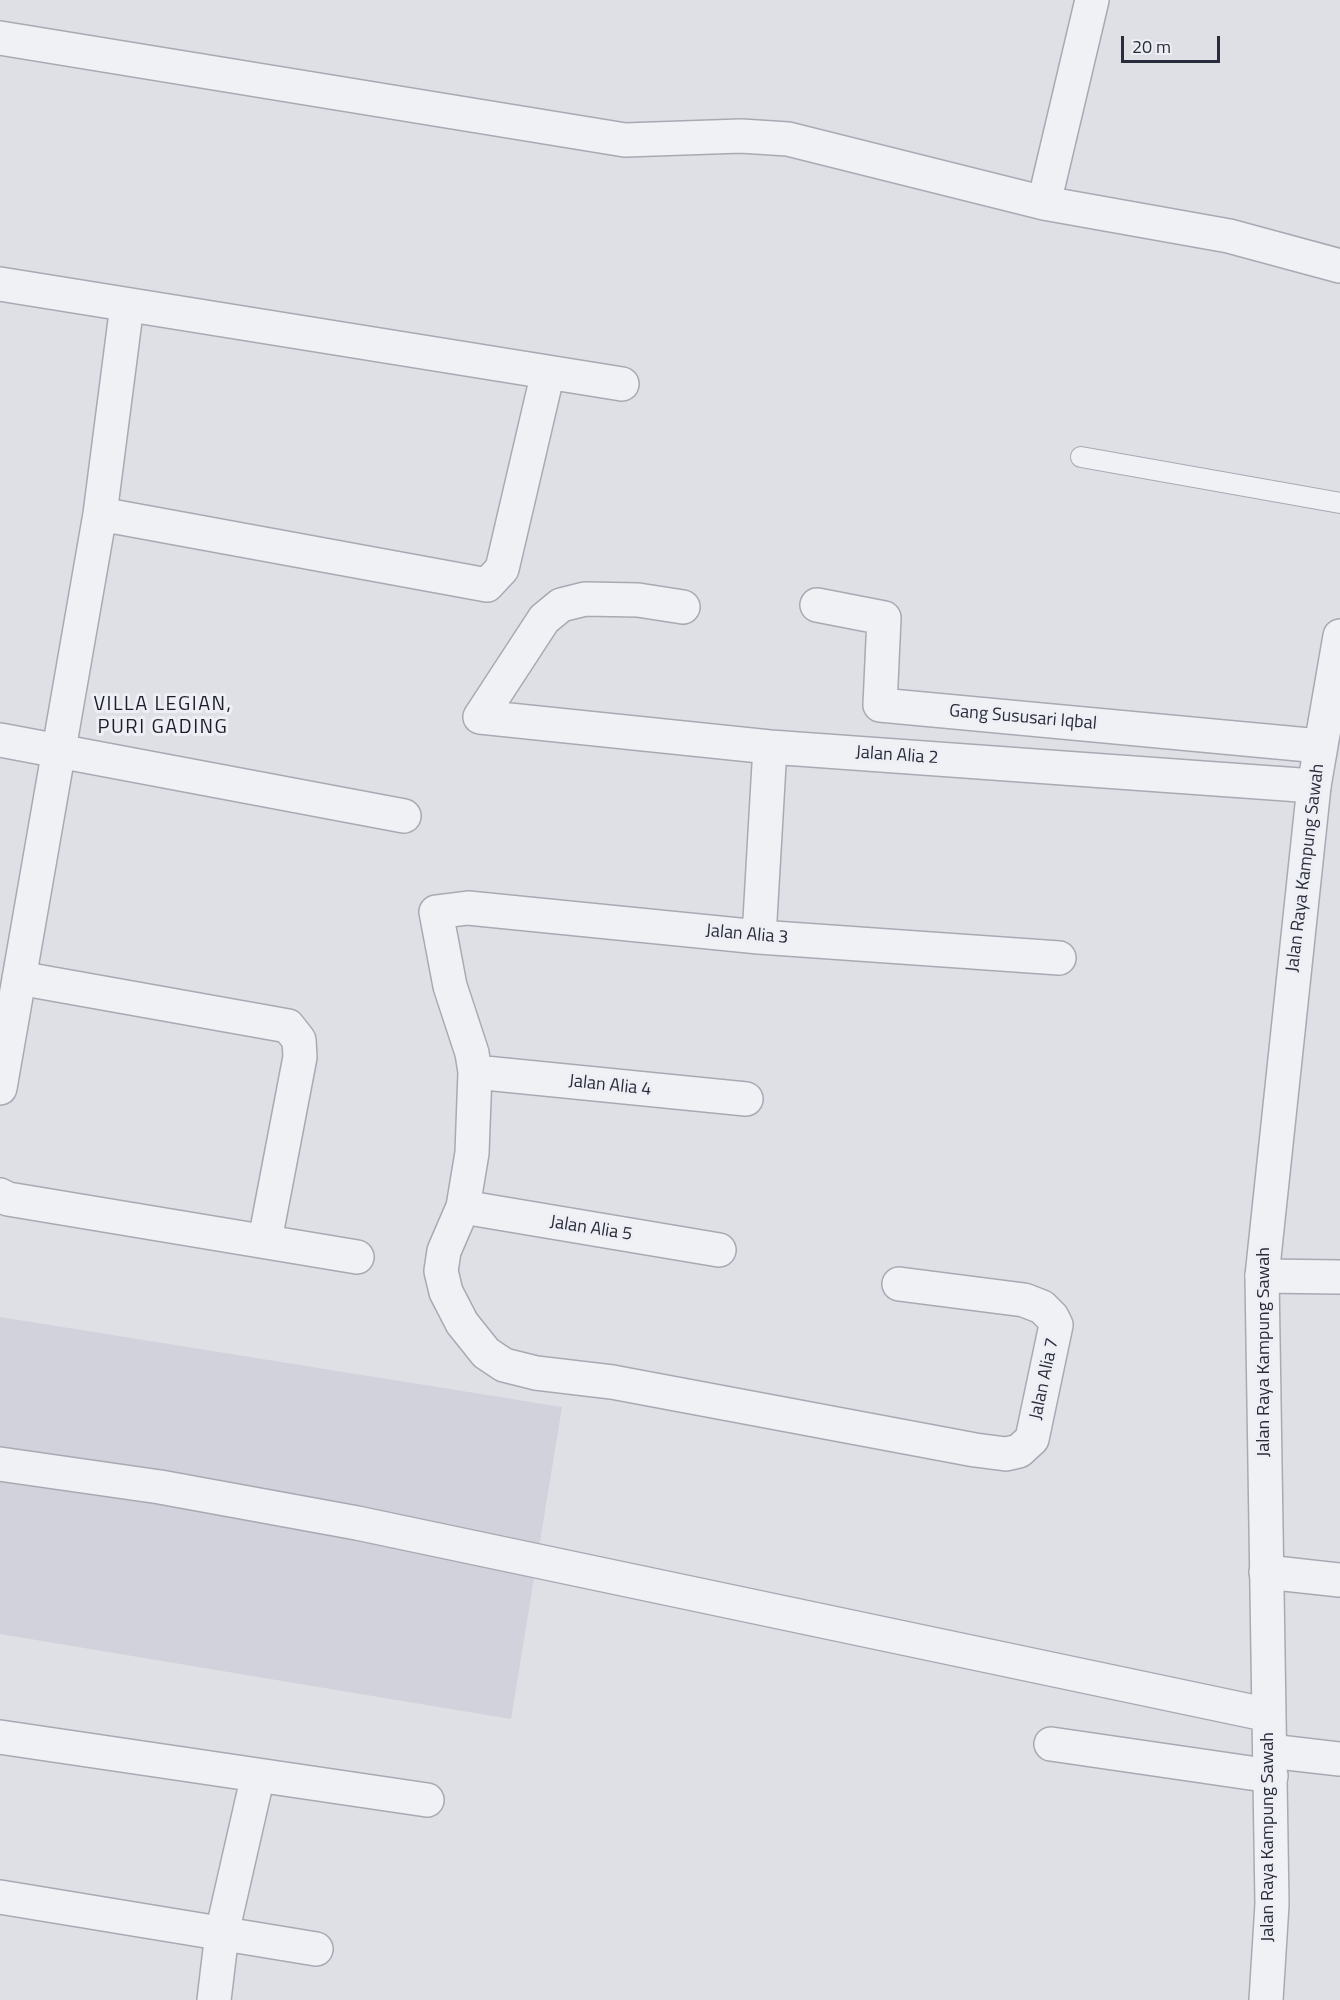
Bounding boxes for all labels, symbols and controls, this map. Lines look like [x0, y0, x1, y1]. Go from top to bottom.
scale bar [1124, 24, 1223, 62]
text: 20 m [1132, 33, 1171, 60]
district label: VILLA LEGIAN, PURI GADING [93, 693, 233, 740]
street label: Gang Sususari Iqbal [948, 701, 1098, 735]
street label: Jalan Alia 2 [855, 742, 939, 770]
street label: Jalan Raya Kampung Sawah [1282, 763, 1330, 973]
street label: Jalan Alia 3 [705, 921, 789, 949]
street label: Jalan Alia 4 [568, 1071, 652, 1101]
street label: Jalan Alia 5 [548, 1212, 634, 1246]
street label: Jalan Raya Kampung Sawah [1254, 1247, 1276, 1457]
street label: Jalan Alia 7 [1026, 1336, 1064, 1422]
street label: Jalan Raya Kampung Sawah [1258, 1732, 1280, 1942]

